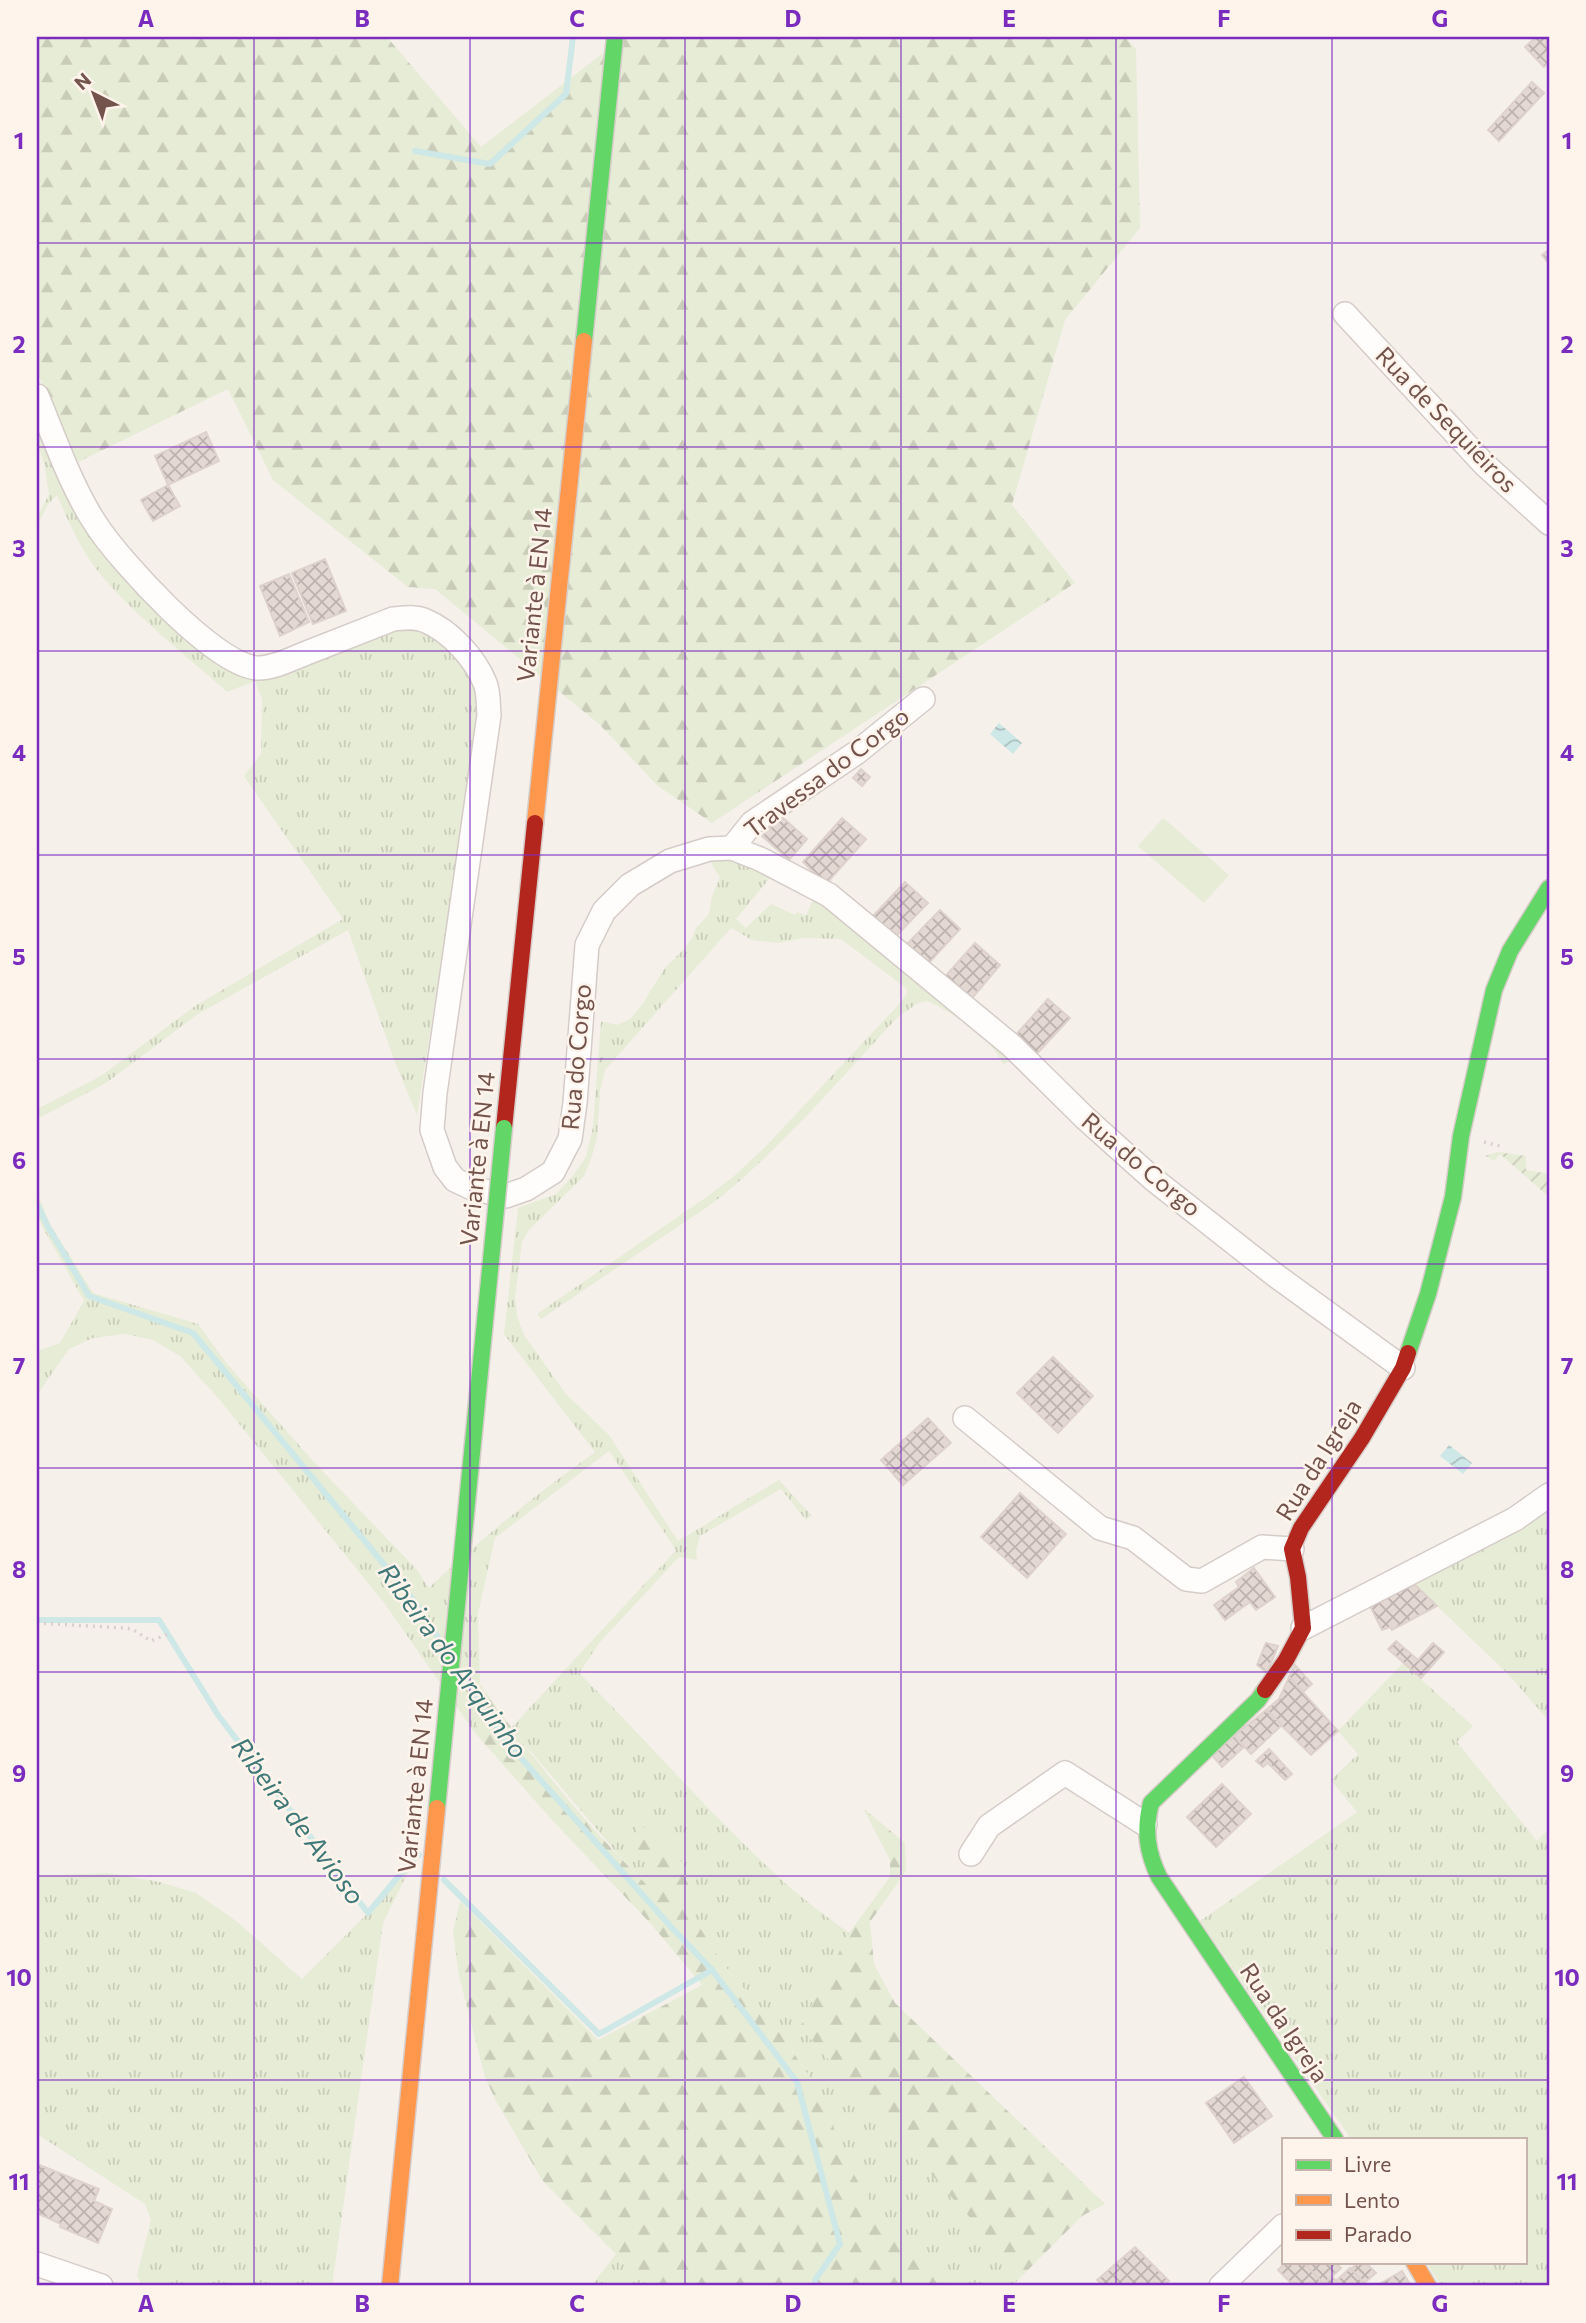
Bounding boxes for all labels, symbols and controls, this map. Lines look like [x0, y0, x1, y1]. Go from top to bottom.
text: A [138, 4, 155, 32]
text: B [354, 4, 370, 32]
text: C [569, 4, 585, 32]
text: D [785, 4, 802, 32]
text: E [1002, 4, 1016, 32]
text: F [1217, 4, 1231, 32]
text: G [1432, 4, 1448, 32]
north arrow [60, 60, 130, 130]
text: N [69, 68, 95, 94]
text: 1 [14, 126, 24, 154]
text: 1 [1562, 126, 1572, 154]
text: 2 [12, 330, 26, 358]
text: 2 [1560, 330, 1574, 358]
street label: Rua de Sequieiros [1370, 340, 1524, 498]
street label: Variante à EN 14 [510, 506, 557, 684]
text: 3 [12, 534, 26, 562]
text: 3 [1560, 534, 1574, 562]
street label: Travessa do Corgo [738, 700, 914, 843]
text: 4 [12, 738, 26, 766]
text: 4 [1560, 738, 1574, 766]
text: 5 [12, 942, 26, 970]
text: 5 [1560, 942, 1574, 970]
street label: Rua do Corgo [555, 982, 596, 1131]
street label: Variante à EN 14 [453, 1070, 500, 1248]
street label: Rua do Corgo [1076, 1106, 1208, 1222]
text: 6 [12, 1146, 26, 1174]
text: 6 [1560, 1146, 1574, 1174]
text: 7 [13, 1351, 25, 1379]
text: 7 [1561, 1351, 1573, 1379]
street label: Rua da Igreja [1269, 1393, 1367, 1525]
text: 8 [12, 1555, 26, 1583]
text: 8 [1560, 1555, 1574, 1583]
water label: Ribeira do Arquinho [373, 1556, 535, 1764]
street label: Variante à EN 14 [391, 1697, 438, 1875]
water label: Ribeira de Avioso [226, 1730, 372, 1910]
text: 9 [12, 1759, 26, 1787]
text: 9 [1560, 1759, 1574, 1787]
street label: Rua da Igreja [1235, 1957, 1336, 2087]
text: 10 [6, 1963, 32, 1991]
text: 10 [1554, 1963, 1580, 1991]
legend [1282, 2138, 1526, 2264]
text: Livre [1344, 2151, 1391, 2176]
text: 11 [9, 2167, 29, 2195]
text: 11 [1557, 2167, 1577, 2195]
text: Lento [1344, 2187, 1400, 2212]
text: Parado [1344, 2221, 1412, 2246]
text: A [138, 2289, 155, 2317]
text: B [354, 2289, 370, 2317]
text: C [569, 2289, 585, 2317]
text: D [785, 2289, 802, 2317]
text: E [1002, 2289, 1016, 2317]
text: F [1217, 2289, 1231, 2317]
text: G [1432, 2289, 1448, 2317]

